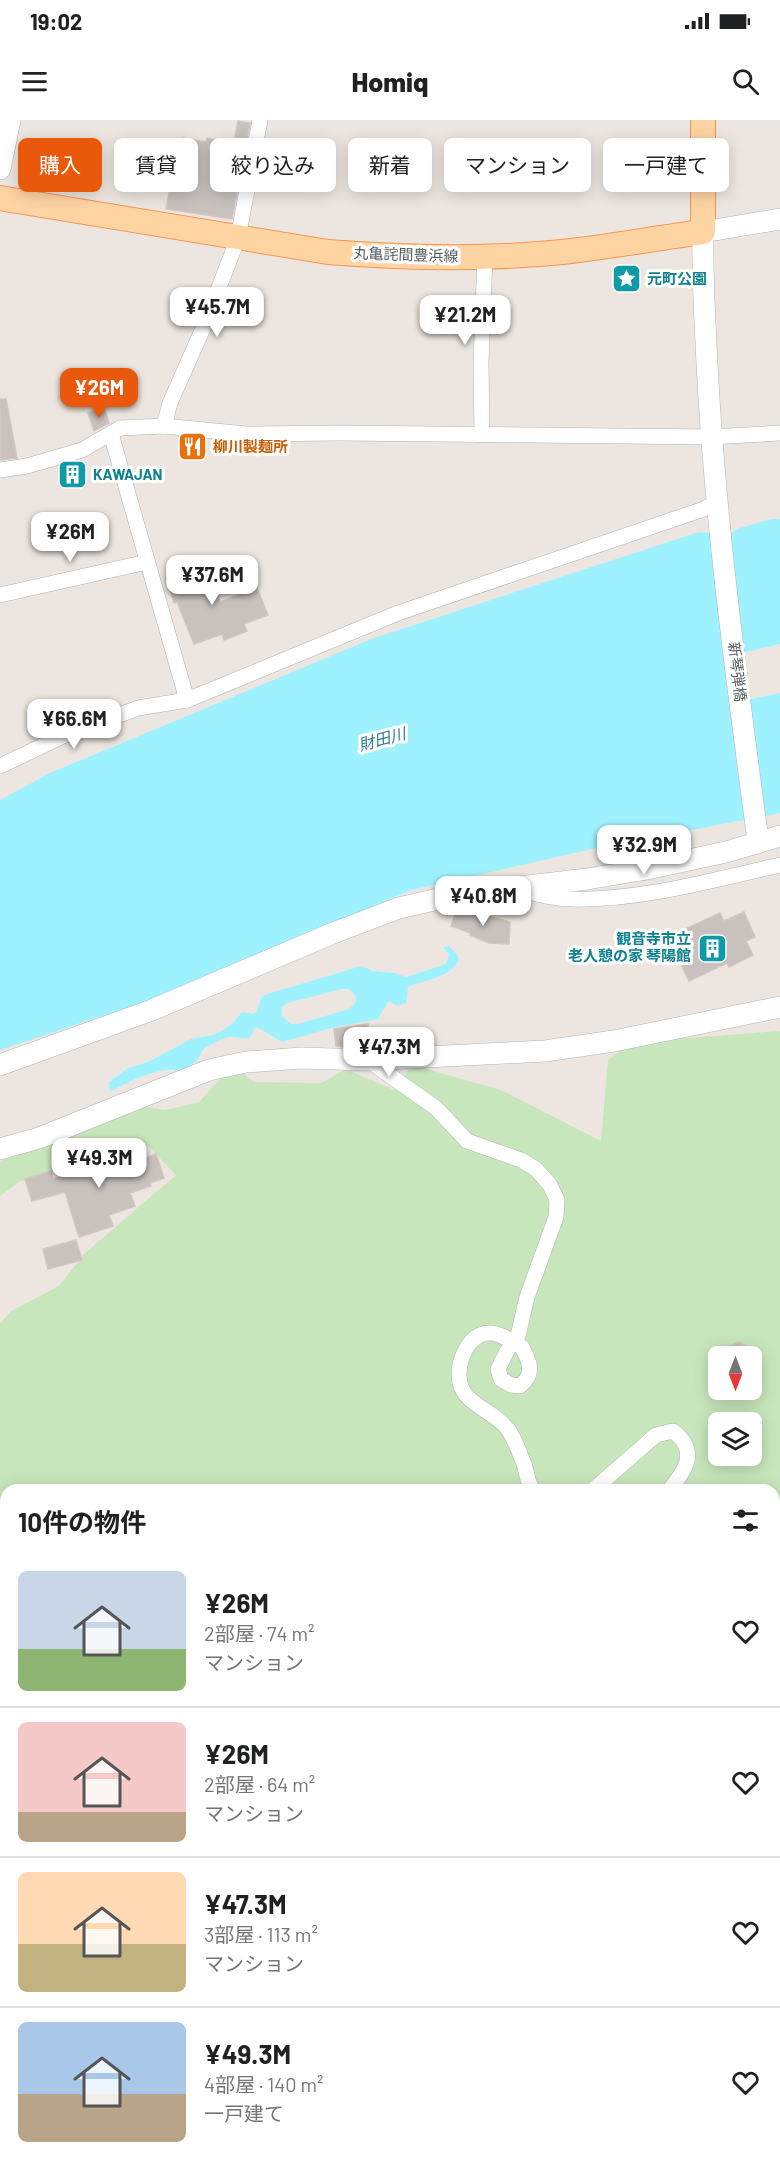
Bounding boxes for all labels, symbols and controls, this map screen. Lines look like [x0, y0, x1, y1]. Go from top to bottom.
text: 19:02 [30, 8, 82, 34]
icon: menu [18, 65, 51, 98]
text: Homiq [352, 65, 428, 97]
icon: search [729, 65, 762, 98]
chip: 購入 [18, 138, 102, 192]
chip: 賃貸 [114, 138, 198, 192]
chip: 絞り込み [210, 138, 336, 192]
chip: 新着 [348, 138, 432, 192]
chip: マンション [444, 138, 591, 192]
chip: 一戸建て [603, 138, 729, 192]
street label: 丸亀詫間豊浜線 [353, 243, 459, 265]
place icon: 元町公園 [610, 263, 642, 295]
place label: 元町公園 [647, 269, 707, 287]
pin: ¥45.7M [168, 287, 266, 338]
text: ¥45.7M [184, 294, 250, 318]
pin: ¥21.2M [416, 295, 514, 346]
text: ¥21.2M [434, 302, 496, 326]
pin: ¥26M [63, 368, 135, 419]
text: ¥26M [74, 375, 124, 399]
restaurant icon: 柳川製麺所 [176, 431, 208, 463]
place label: 柳川製麺所 [213, 437, 288, 455]
building icon: KAWAJAN [56, 459, 88, 491]
place label: KAWAJAN [93, 465, 163, 483]
pin: ¥26M [34, 512, 106, 563]
text: ¥26M [45, 519, 95, 543]
pin: ¥37.6M [163, 555, 261, 606]
text: ¥37.6M [180, 562, 244, 586]
street label: 新琴弾橋 [725, 641, 751, 703]
pin: ¥66.6M [25, 699, 123, 750]
text: ¥66.6M [41, 706, 107, 730]
water label: 財田川 [356, 723, 409, 754]
pin: ¥32.9M [595, 825, 693, 876]
text: ¥32.9M [611, 832, 677, 856]
pin: ¥40.8M [434, 876, 532, 927]
text: ¥40.8M [449, 883, 517, 907]
place label: 観音寺市立 老人憩の家 琴陽館 [568, 929, 691, 964]
building icon: 観音寺市立 老人憩の家 琴陽館 [696, 932, 728, 964]
pin: ¥47.3M [340, 1027, 438, 1078]
text: ¥47.3M [357, 1034, 421, 1058]
pin: ¥49.3M [50, 1138, 148, 1189]
text: ¥49.3M [66, 1145, 132, 1169]
north arrow [708, 1346, 762, 1400]
map controls [708, 1346, 762, 1466]
button: layers [708, 1412, 762, 1466]
icon: filters [729, 1504, 762, 1537]
text: 10件の物件 [18, 1506, 146, 1537]
text: ¥26M [204, 1587, 269, 1618]
icon: home [66, 1595, 138, 1667]
icon: heart [729, 1615, 762, 1648]
text: 2部屋 · 74 m² [204, 1621, 314, 1645]
text: マンション [204, 1650, 304, 1674]
text: ¥26M [204, 1738, 269, 1769]
icon: home [66, 1746, 138, 1818]
icon: heart [729, 1766, 762, 1799]
text: 2部屋 · 64 m² [204, 1772, 315, 1796]
text: マンション [204, 1801, 304, 1825]
text: ¥47.3M [204, 1888, 287, 1919]
icon: home [66, 1896, 138, 1968]
icon: heart [729, 1916, 762, 1949]
text: 3部屋 · 113 m² [204, 1922, 318, 1946]
text: マンション [204, 1951, 304, 1975]
text: ¥49.3M [204, 2038, 291, 2069]
icon: home [66, 2046, 138, 2118]
icon: heart [729, 2066, 762, 2099]
text: 4部屋 · 140 m² [204, 2072, 324, 2096]
text: 一戸建て [204, 2101, 284, 2125]

